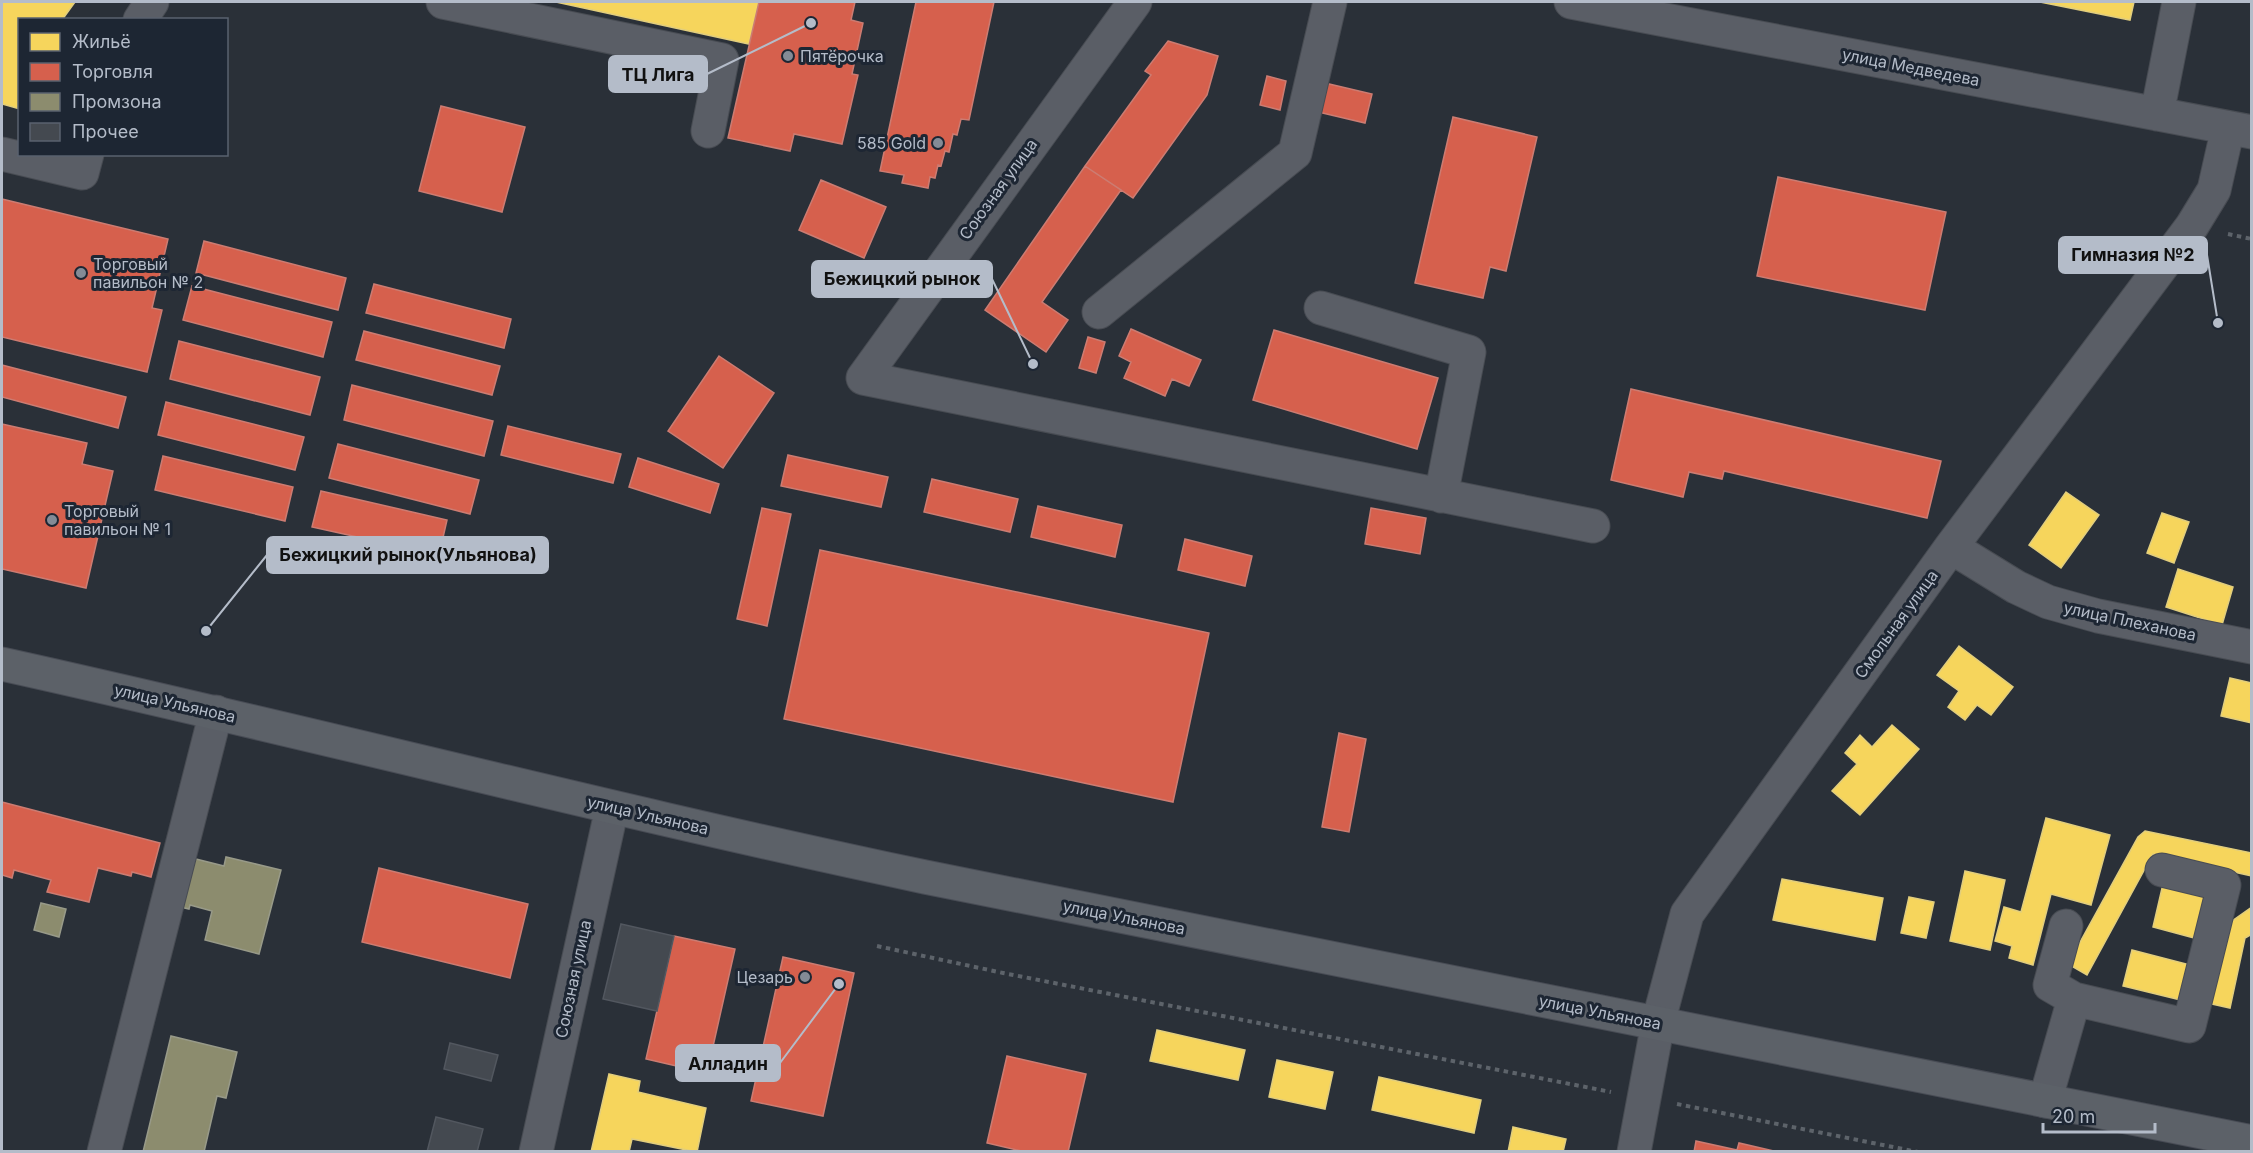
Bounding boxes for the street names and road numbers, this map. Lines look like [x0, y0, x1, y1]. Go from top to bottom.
street label: улица Медведева [1841, 44, 1981, 90]
street label: Союзная улица [955, 135, 1041, 243]
street label: Смольная улица [1850, 566, 1942, 682]
street label: улица Плеханова [2062, 597, 2198, 645]
street label: улица Ульянова [112, 679, 238, 727]
street label: улица Ульянова [585, 791, 711, 839]
street label: улица Ульянова [1061, 895, 1187, 939]
street label: Союзная улица [551, 918, 595, 1040]
street label: улица Ульянова [1537, 990, 1663, 1034]

